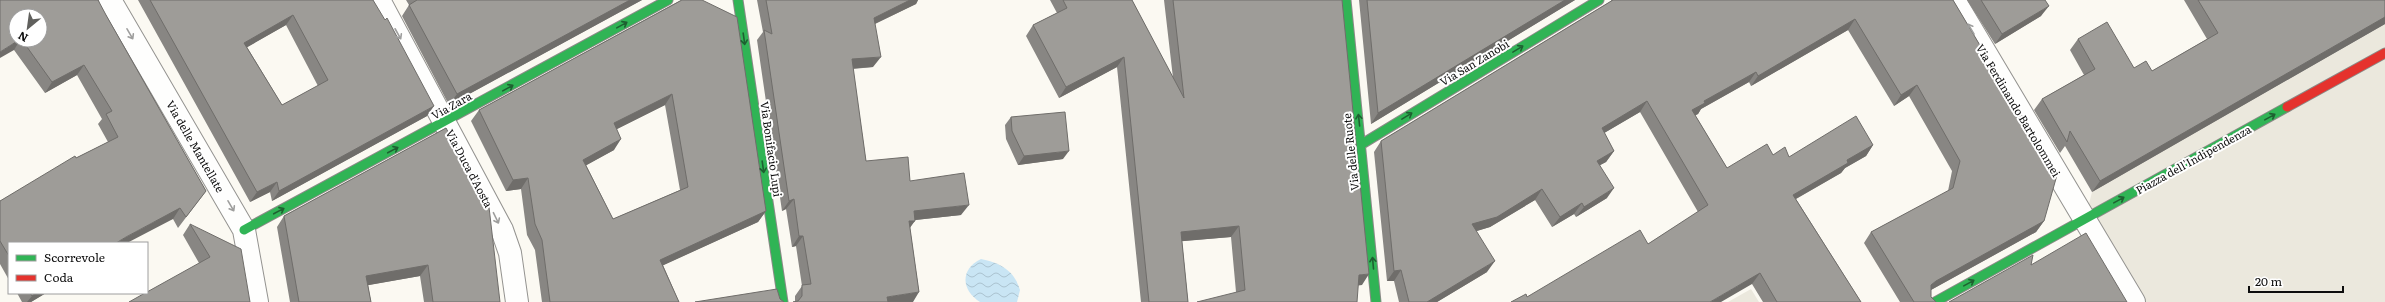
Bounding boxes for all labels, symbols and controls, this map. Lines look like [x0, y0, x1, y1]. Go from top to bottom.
north arrow [8, 8, 48, 48]
one-way arrow [615, 21, 627, 29]
one-way arrow [1967, 23, 1975, 35]
text: N [15, 28, 31, 47]
one-way arrow [126, 28, 134, 40]
one-way arrow [395, 28, 402, 40]
one-way arrow [740, 32, 748, 45]
street label: Via San Zanobi [1436, 35, 1512, 89]
street label: Via Ferdinando Bartolommei [1973, 41, 2065, 180]
one-way arrow [1512, 45, 1523, 53]
one-way arrow [501, 83, 513, 91]
street label: Via Zara [428, 87, 474, 123]
street label: Via delle Mantellate [163, 97, 229, 195]
street label: Via Bonifacio Lupi [757, 100, 787, 198]
street label: Via delle Ruote [1338, 112, 1362, 192]
one-way arrow [1401, 112, 1413, 120]
one-way arrow [2263, 112, 2275, 120]
one-way arrow [1355, 114, 1363, 127]
street label: Piazza dell'Indipendenza [2132, 121, 2254, 197]
street label: Via Duca d'Aosta [443, 126, 497, 210]
one-way arrow [387, 145, 399, 153]
one-way arrow [759, 160, 767, 173]
one-way arrow [2113, 196, 2125, 203]
one-way arrow [227, 200, 235, 212]
one-way arrow [273, 207, 285, 215]
one-way arrow [493, 212, 500, 224]
legend [8, 242, 148, 294]
text: Scorrevole [44, 248, 105, 266]
one-way arrow [1369, 257, 1376, 270]
text: Coda [44, 268, 74, 286]
scale bar [2249, 268, 2343, 294]
text: 20 m [2255, 272, 2282, 290]
one-way arrow [1963, 279, 1975, 287]

